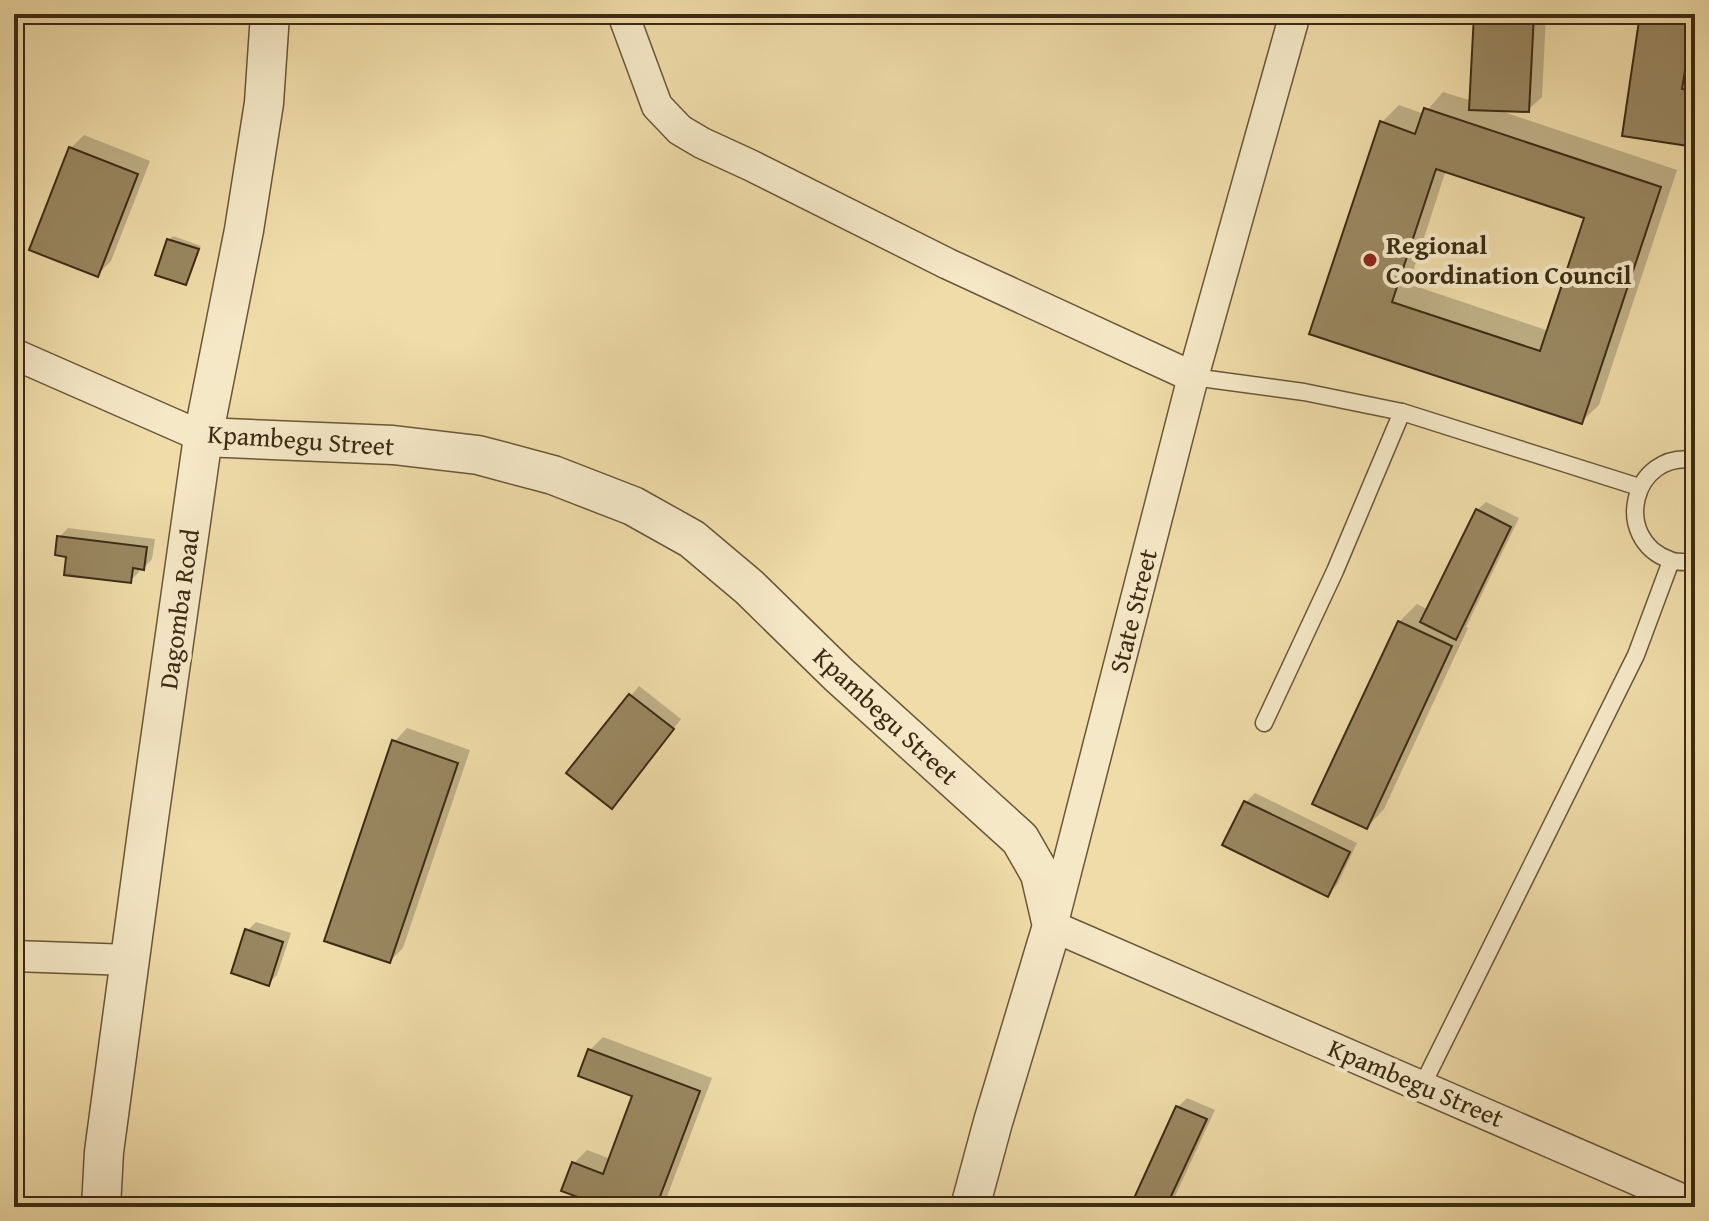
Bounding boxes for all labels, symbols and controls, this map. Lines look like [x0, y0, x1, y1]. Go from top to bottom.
place label: Regional Coordination Council [1386, 225, 1632, 294]
marker: Regional Coordination Council [1361, 251, 1379, 269]
street label: Kpambegu Street [206, 414, 396, 465]
street label: Dagomba Road [148, 526, 209, 692]
street label: State Street [1098, 545, 1167, 677]
street label: Kpambegu Street [805, 638, 968, 794]
street label: Kpambegu Street [1322, 1028, 1510, 1137]

